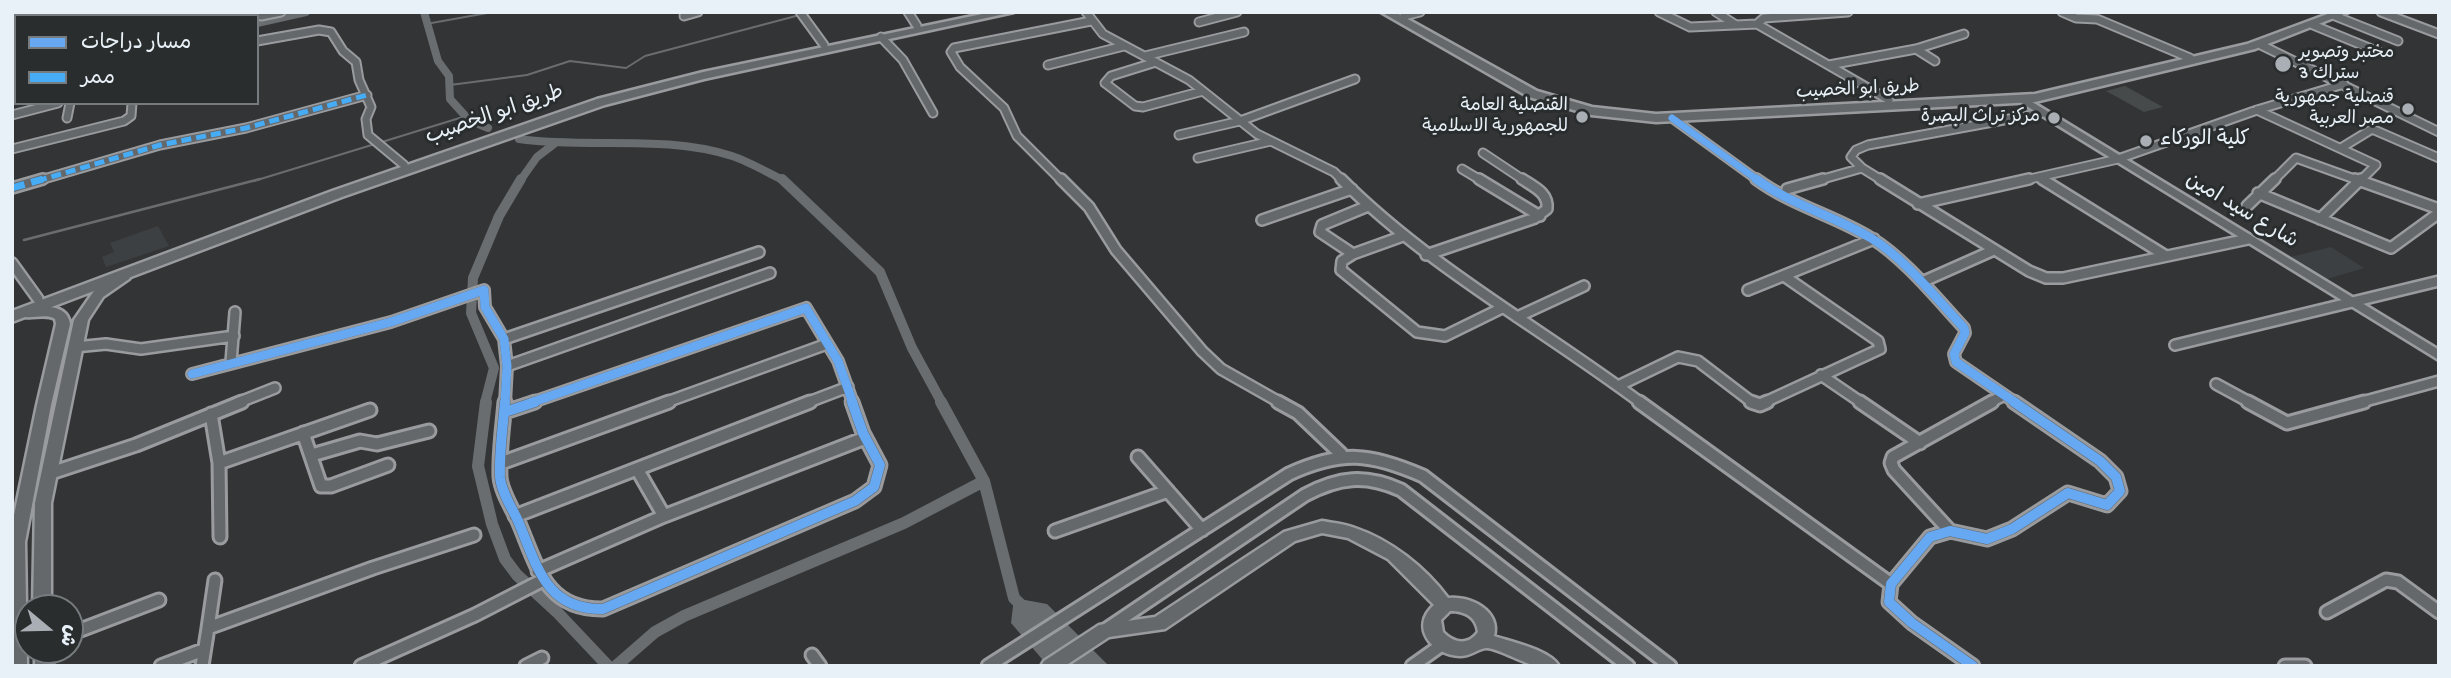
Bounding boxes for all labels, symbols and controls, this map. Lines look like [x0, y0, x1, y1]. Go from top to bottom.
legend [14, 14, 259, 105]
text: مسار دراجات [81, 32, 191, 57]
place label: مختبر وتصوير ستراك 3 [2299, 43, 2394, 86]
marker: مختبر وتصوير ستراك 3 [2273, 54, 2293, 74]
text: ممر [81, 67, 115, 92]
street label: طريق ابو الخصيب [1796, 77, 1920, 105]
street label: طريق ابو الخصيب [423, 81, 567, 151]
place label: قنصلية جمهورية مصر العربية [2275, 88, 2394, 130]
place label: القنصلية العامة للجمهورية الاسلامية [1422, 96, 1568, 138]
marker: قنصلية جمهورية مصر العربية [2400, 101, 2416, 117]
place label: مركز تراث البصرة [1921, 107, 2040, 129]
marker: القنصلية العامة للجمهورية الاسلامية [1574, 109, 1590, 125]
marker: مركز تراث البصرة [2046, 110, 2062, 126]
place label: كلية الوركاء [2160, 128, 2250, 154]
marker: كلية الوركاء [2138, 133, 2154, 149]
street label: شارع سيد امين [2180, 168, 2302, 256]
north arrow [14, 594, 84, 664]
text: ش [53, 622, 82, 649]

